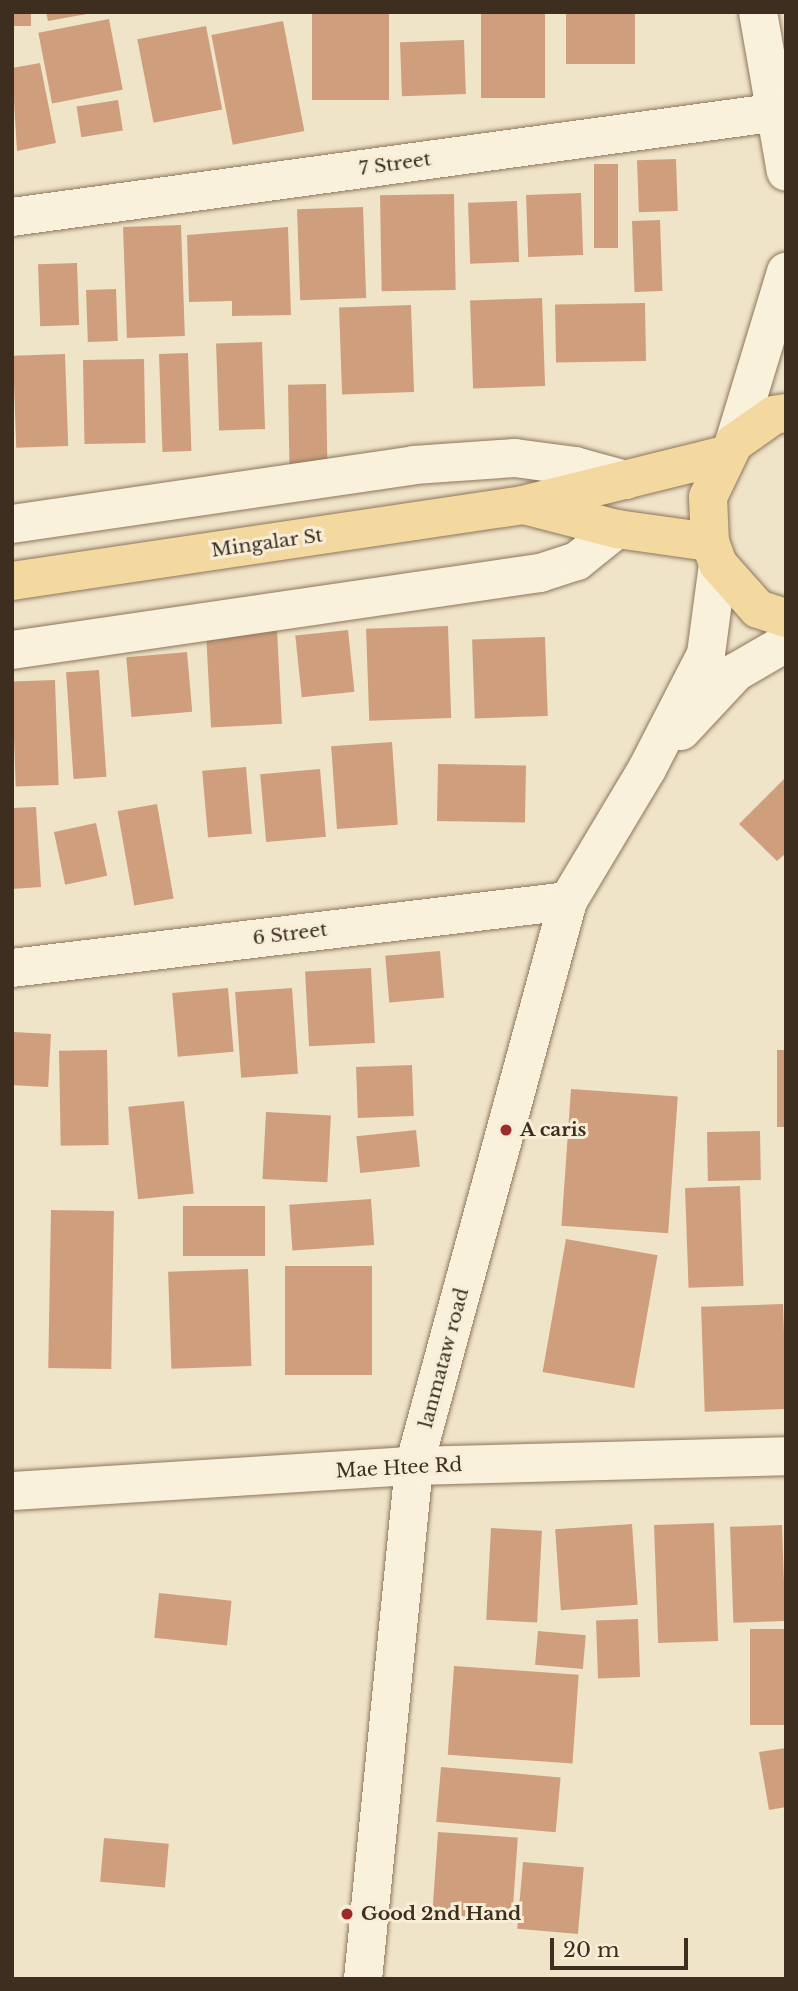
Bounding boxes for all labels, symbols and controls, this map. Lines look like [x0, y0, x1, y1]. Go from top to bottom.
street label: 7 Street [358, 148, 432, 180]
street label: Mingalar St [210, 524, 324, 562]
street label: 6 Street [251, 918, 329, 950]
place label: A caris [520, 1119, 587, 1141]
marker: A caris [498, 1122, 514, 1138]
street label: lanmataw road [414, 1285, 474, 1431]
street label: Mae Htee Rd [335, 1453, 463, 1483]
place label: Good 2nd Hand [361, 1903, 521, 1925]
marker: Good 2nd Hand [339, 1906, 355, 1922]
scale bar [553, 1924, 691, 1968]
text: 20 m [563, 1937, 620, 1963]

